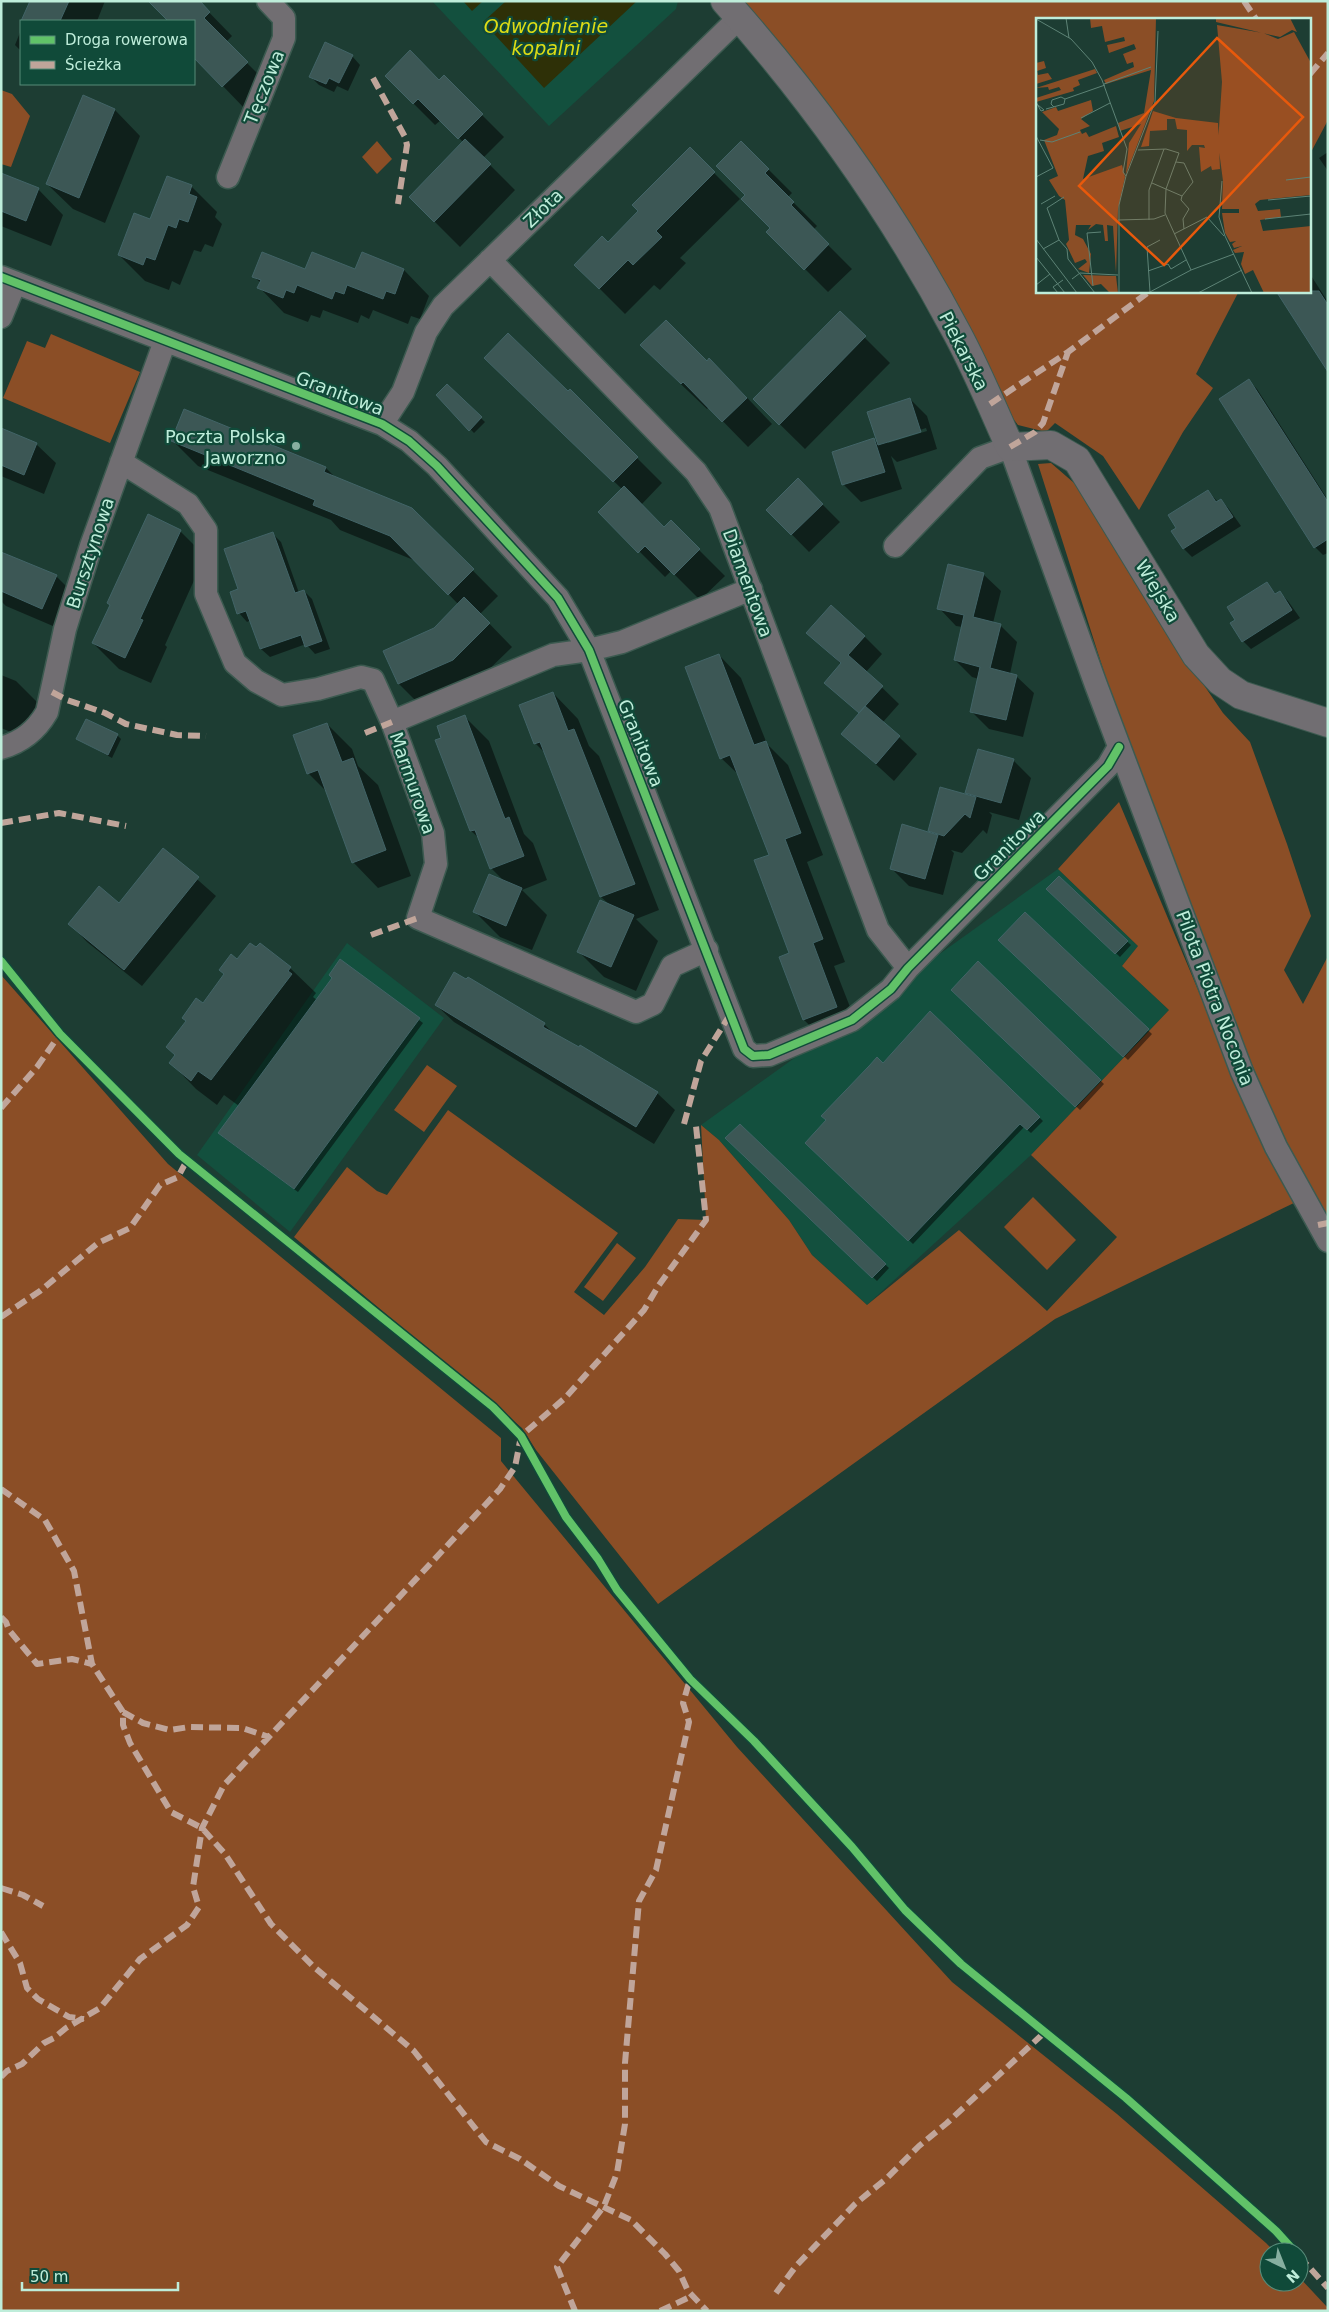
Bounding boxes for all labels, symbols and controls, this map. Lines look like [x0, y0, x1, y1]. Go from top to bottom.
water label: Odwodnienie kopalni [484, 15, 608, 59]
inset map [1036, 18, 1312, 292]
legend [20, 20, 195, 85]
text: Droga rowerowa [65, 31, 188, 49]
street label: Tęczowa [239, 47, 288, 128]
text: Ścieżka [65, 55, 122, 74]
street label: Złota [519, 184, 567, 232]
street label: Piekarska [935, 308, 993, 394]
street label: Granitowa [293, 367, 387, 419]
place label: Poczta Polska Jaworzno [165, 426, 286, 468]
marker: Poczta Polska Jaworzno [290, 440, 302, 452]
street label: Bursztynowa [62, 495, 118, 611]
street label: Diamentowa [719, 526, 777, 640]
street label: Wiejska [1131, 556, 1185, 626]
street label: Granitowa [614, 696, 668, 790]
street label: Marmurowa [386, 729, 440, 837]
street label: Granitowa [969, 805, 1049, 885]
street label: Pilota Piotra Noconia [1172, 908, 1258, 1088]
north arrow [1259, 2242, 1309, 2292]
scale bar [22, 2260, 179, 2292]
text: N [1283, 2267, 1303, 2286]
text: 50 m [30, 2268, 68, 2286]

